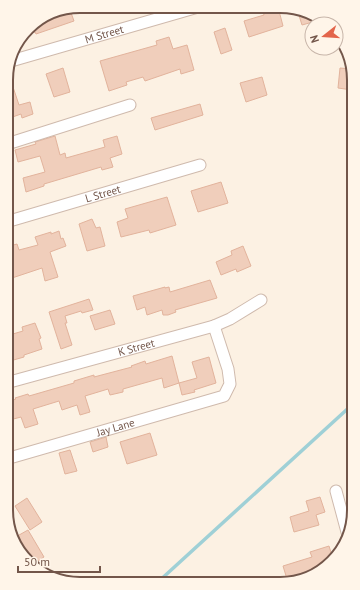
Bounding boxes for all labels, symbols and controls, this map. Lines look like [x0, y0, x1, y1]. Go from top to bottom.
north arrow [304, 16, 344, 56]
street label: M Street [83, 22, 125, 46]
text: N [307, 33, 322, 44]
street label: L Street [84, 182, 123, 205]
street label: K Street [116, 336, 156, 359]
street label: Jay Lane [94, 415, 137, 440]
scale bar [18, 548, 100, 574]
text: 50 m [24, 554, 50, 569]

